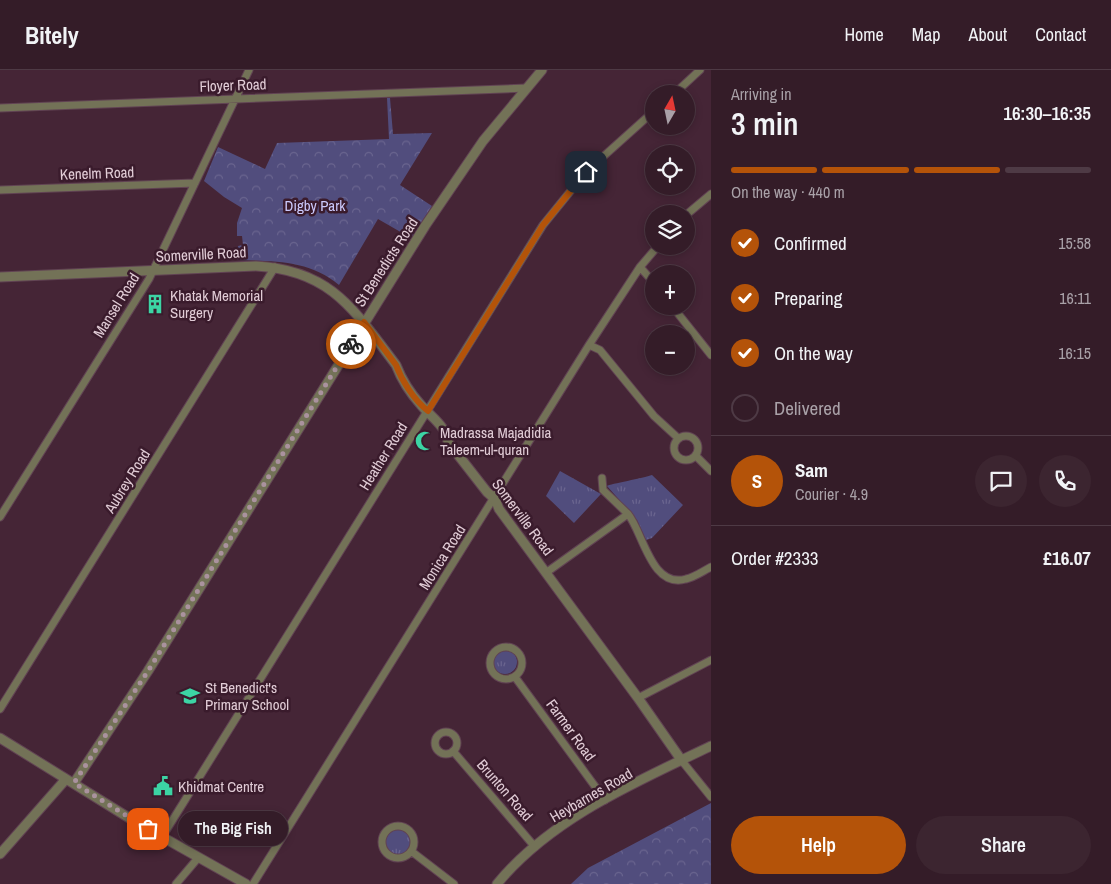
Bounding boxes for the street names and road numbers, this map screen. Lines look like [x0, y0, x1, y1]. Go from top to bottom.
street label: Floyer Road [199, 73, 267, 97]
street label: Kenelm Road [59, 161, 135, 185]
street label: St Benedicts Road [349, 213, 423, 311]
street label: Somerville Road [155, 241, 247, 267]
street label: Mansel Road [88, 269, 144, 341]
street label: Heather Road [354, 418, 412, 494]
street label: Aubrey Road [99, 445, 155, 518]
street label: Somerville Road [487, 474, 559, 560]
street label: Monica Road [414, 520, 470, 594]
street label: Farmer Road [541, 695, 601, 765]
street label: Brunton Road [472, 754, 538, 826]
street label: Heybarnes Road [546, 763, 636, 827]

